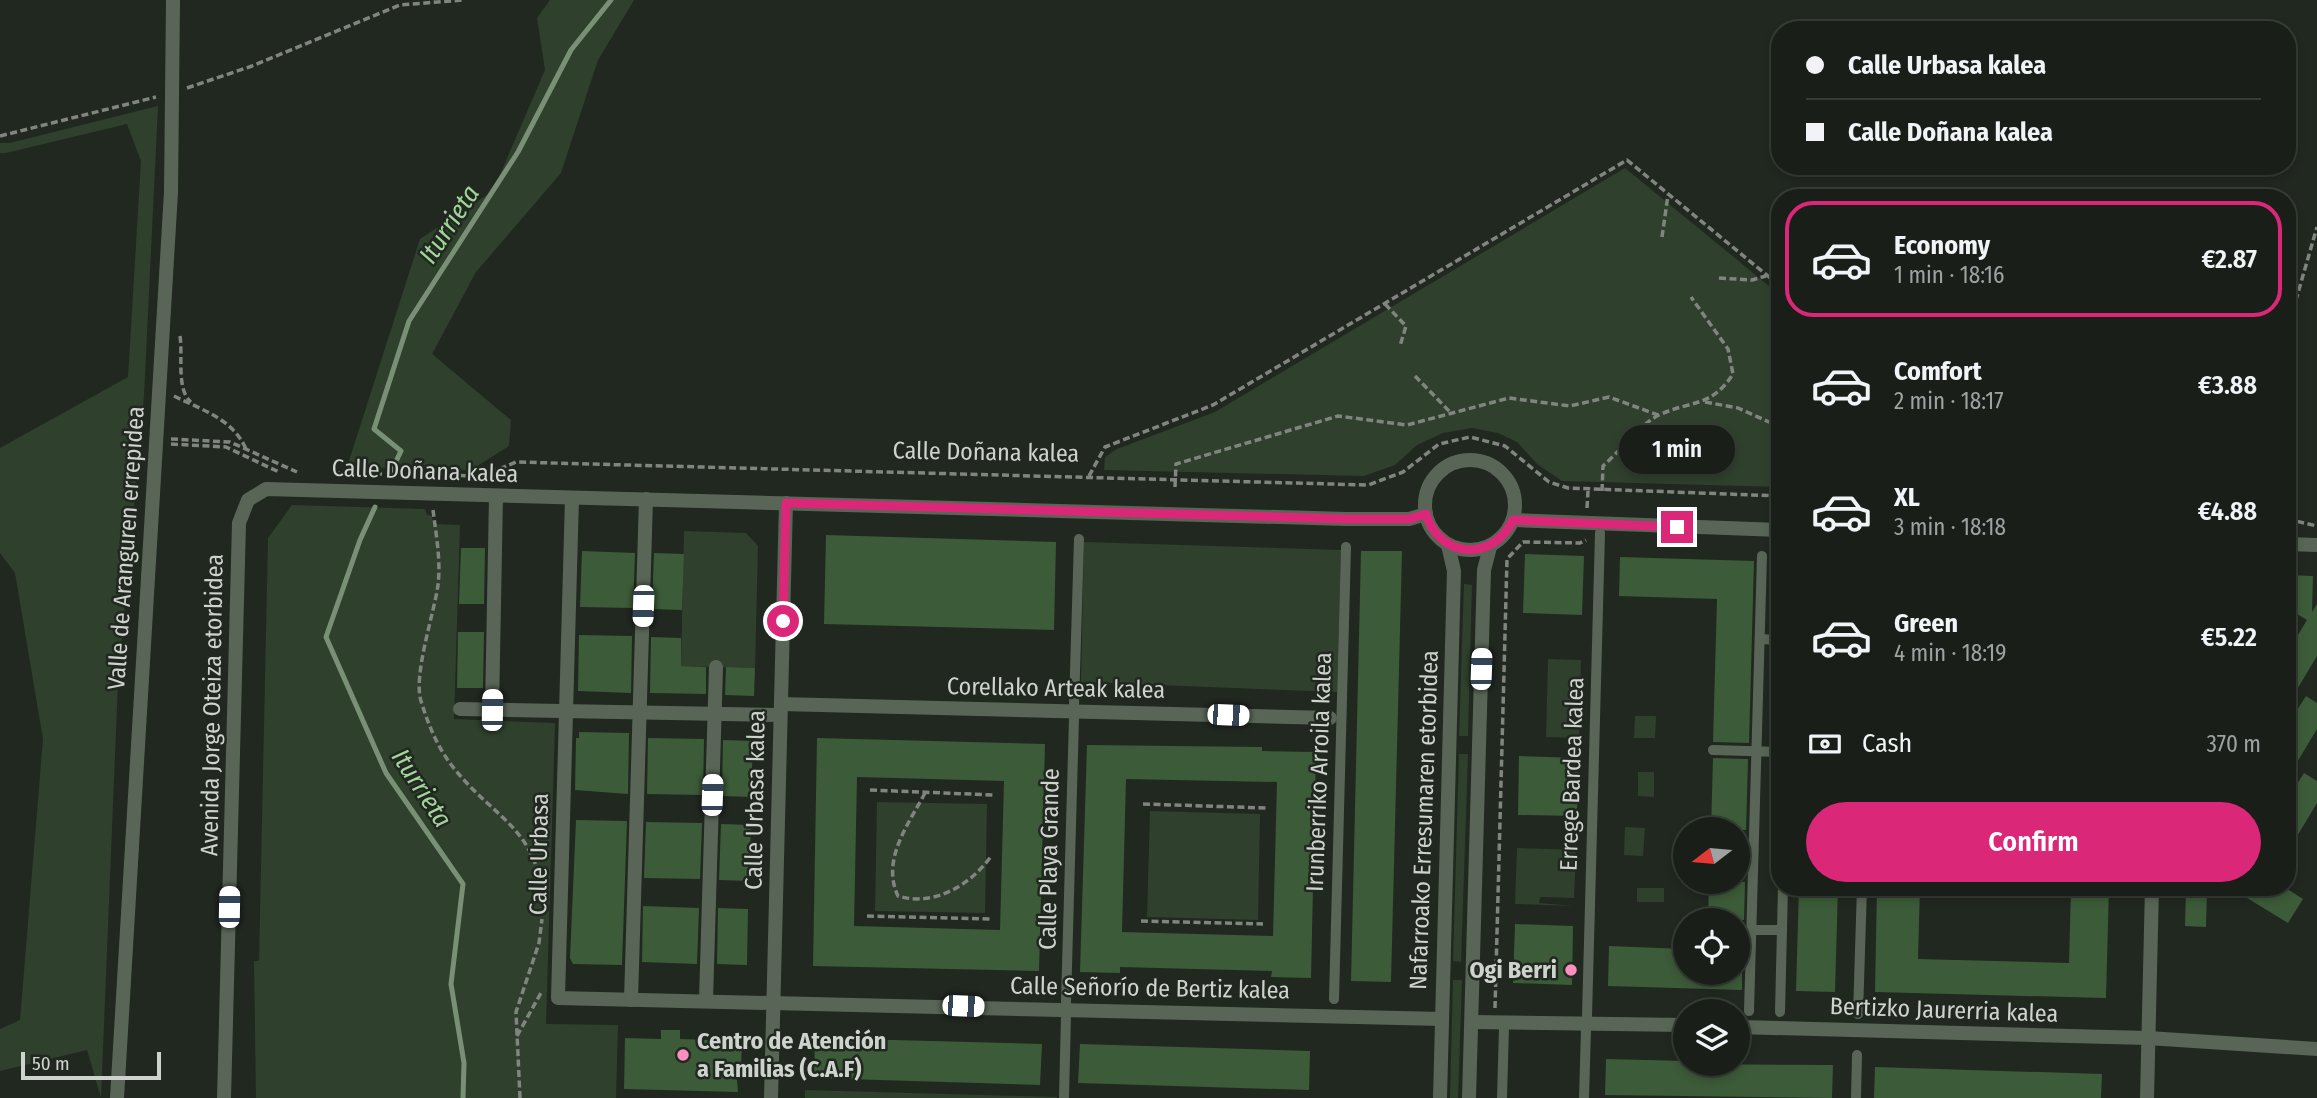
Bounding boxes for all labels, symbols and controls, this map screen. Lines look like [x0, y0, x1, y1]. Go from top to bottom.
text: Calle Urbasa kalea [1848, 50, 2046, 81]
text: Calle Doñana kalea [1848, 117, 2053, 148]
water label: Iturrieta [413, 179, 486, 269]
icon: car [1810, 228, 1873, 291]
text: Economy [1894, 230, 1990, 261]
text: €2.87 [2201, 244, 2257, 275]
text: 1 min · 18:16 [1894, 261, 2004, 289]
icon: car [1810, 354, 1873, 417]
text: Comfort [1894, 356, 1982, 387]
text: €3.88 [2198, 370, 2257, 401]
text: 2 min · 18:17 [1894, 387, 2004, 415]
street label: Valle de Aranguren errepidea [102, 405, 150, 691]
callout: 1 min [1619, 426, 1735, 475]
text: 1 min [1652, 435, 1702, 463]
street label: Calle Doñana kalea [893, 436, 1079, 468]
street label: Calle Doñana kalea [331, 454, 519, 488]
icon: car [1810, 480, 1873, 543]
text: XL [1894, 482, 1920, 513]
text: €4.88 [2198, 496, 2257, 527]
route end [1661, 511, 1693, 543]
text: 3 min · 18:18 [1894, 513, 2006, 541]
street label: Avenida Jorge Oteiza etorbidea [195, 554, 229, 856]
car [632, 585, 655, 627]
route start [767, 605, 799, 637]
icon: car [1810, 606, 1873, 669]
text: Green [1894, 608, 1958, 639]
text: €5.22 [2201, 622, 2257, 653]
text: 4 min · 18:19 [1894, 639, 2006, 667]
car [1470, 648, 1493, 690]
street label: Nafarroako Erresumaren etorbidea [1404, 650, 1444, 990]
street label: Irunberriko Arroila kalea [1301, 652, 1337, 892]
street label: Corellako Arteak kalea [947, 672, 1165, 704]
street label: Errege Bardea kalea [1555, 677, 1589, 871]
car [482, 689, 503, 731]
car [1207, 704, 1250, 726]
street label: Calle Urbasa kalea [739, 710, 771, 890]
icon: cash [1806, 725, 1844, 763]
text: Cash [1862, 728, 1912, 759]
text: 370 m [2207, 730, 2261, 758]
water label: Iturrieta [385, 743, 458, 833]
street label: Calle Playa Grande [1033, 768, 1065, 950]
car [701, 774, 724, 816]
street label: Calle Urbasa [524, 793, 554, 915]
button: Confirm [1806, 802, 2261, 882]
north arrow [1673, 817, 1750, 894]
map controls [1673, 817, 1750, 1076]
car [219, 886, 240, 928]
button: locate [1673, 908, 1750, 985]
place label: Ogi Berri [1469, 956, 1557, 984]
marker: Ogi Berri [1563, 962, 1579, 978]
street label: Calle Señorío de Bertiz kalea [1010, 972, 1290, 1004]
street label: Bertizko Jaurerria kalea [1829, 992, 2059, 1028]
car [942, 995, 985, 1017]
button: layers [1673, 999, 1750, 1076]
place label: Centro de Atención a Familias (C.A.F) [697, 1027, 886, 1083]
marker: Centro de Atención a Familias (C.A.F) [675, 1047, 691, 1063]
scale bar [21, 1049, 161, 1081]
text: 50 m [32, 1052, 70, 1075]

